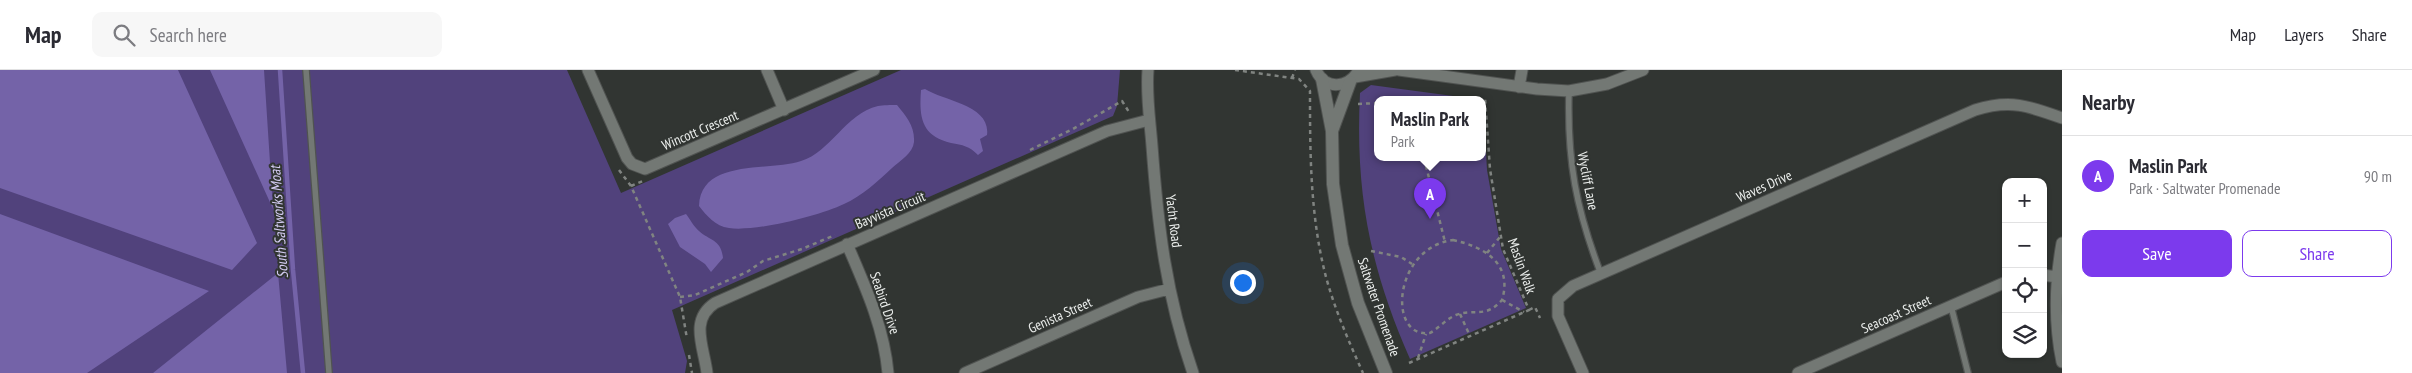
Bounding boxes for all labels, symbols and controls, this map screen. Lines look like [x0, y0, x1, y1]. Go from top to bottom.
search box [92, 12, 442, 57]
text: Map [25, 19, 62, 50]
icon: search [110, 21, 138, 49]
text: Search here [150, 23, 227, 47]
text: Map [2230, 23, 2256, 46]
text: Layers [2284, 23, 2324, 46]
text: Share [2352, 23, 2387, 46]
text: Nearby [2082, 89, 2135, 116]
popup [1374, 96, 1486, 161]
street label: Wincott Crescent [659, 106, 741, 154]
text: Maslin Park [1391, 107, 1469, 131]
text: Park [1391, 131, 1415, 151]
street label: Wycliff Lane [1574, 150, 1603, 212]
text: Maslin Park [2129, 154, 2207, 178]
water label: South Saltworks Moat [265, 163, 292, 279]
street label: Waves Drive [1733, 166, 1795, 206]
text: A [2094, 166, 2102, 186]
text: 90 m [2364, 166, 2392, 186]
pin: A [1414, 178, 1446, 219]
map controls [2002, 178, 2047, 358]
button: + [2002, 178, 2047, 223]
text: Park · Saltwater Promenade [2129, 178, 2281, 198]
street label: Bayvista Circuit [852, 187, 928, 233]
street label: Yacht Road [1162, 194, 1186, 248]
button: − [2002, 223, 2047, 268]
button: Save [2082, 230, 2232, 277]
button: Share [2242, 230, 2392, 277]
street label: Maslin Walk [1504, 236, 1541, 297]
street label: Saltwater Promenade [1354, 255, 1404, 359]
button: locate [2002, 268, 2047, 313]
street label: Seabird Drive [866, 269, 904, 337]
your location [1230, 270, 1256, 296]
street label: Seacoast Street [1858, 291, 1934, 337]
street label: Genista Street [1025, 293, 1095, 337]
button: layers [2002, 313, 2047, 358]

